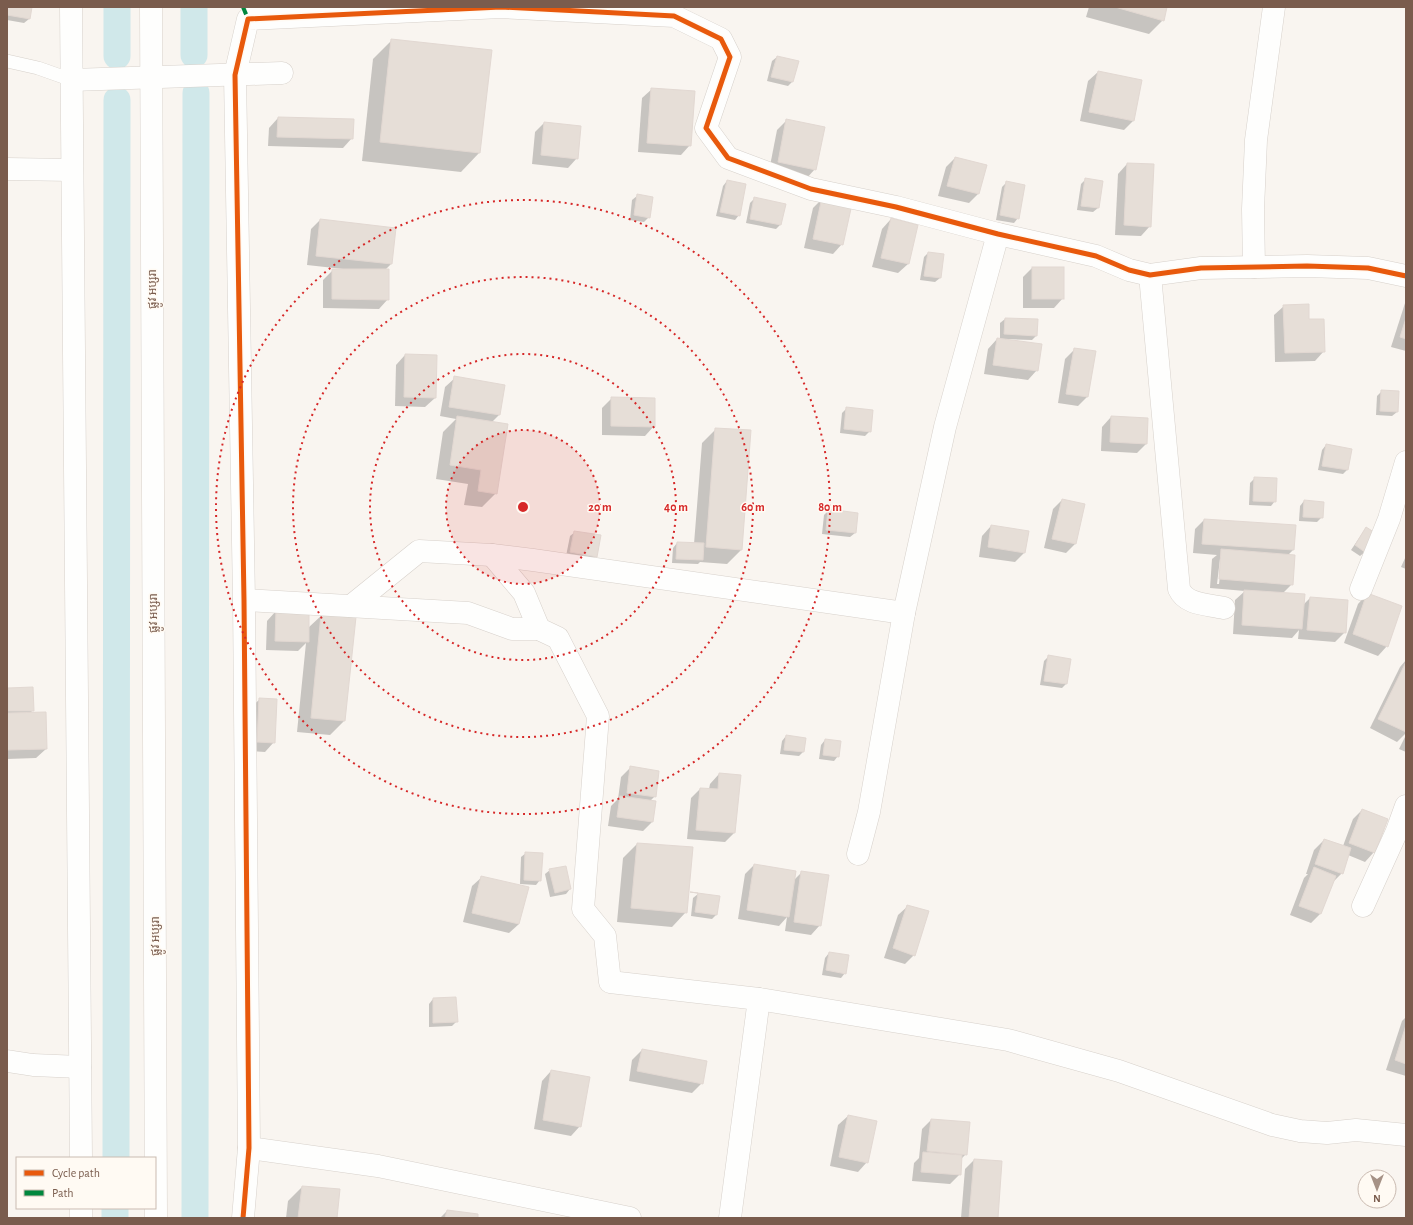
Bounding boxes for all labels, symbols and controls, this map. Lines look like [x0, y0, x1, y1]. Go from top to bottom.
street label: ផ្លូវ អប្សរា [146, 269, 163, 309]
centre of rings [516, 500, 530, 514]
text: 20 m [588, 501, 612, 513]
text: 40 m [664, 501, 688, 513]
text: 60 m [741, 501, 765, 513]
text: 80 m [818, 501, 842, 513]
street label: ផ្លូវ អប្សរា [147, 593, 164, 633]
street label: ផ្លូវ អប្សរា [149, 916, 166, 956]
legend [16, 1157, 156, 1209]
text: Cycle path [52, 1167, 100, 1180]
north arrow [1357, 1169, 1397, 1209]
text: Path [52, 1187, 74, 1199]
text: N [1373, 1193, 1381, 1204]

